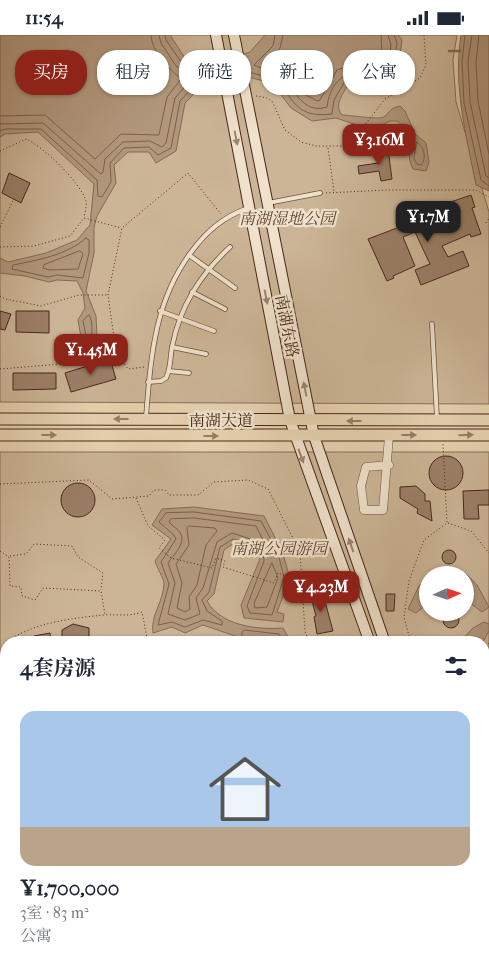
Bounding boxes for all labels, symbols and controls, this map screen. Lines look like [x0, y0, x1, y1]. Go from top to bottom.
text: 11:54 [25, 7, 63, 29]
chip: 买房 [15, 50, 87, 95]
chip: 租房 [97, 50, 169, 95]
chip: 筛选 [179, 50, 251, 95]
chip: 新上 [261, 50, 333, 95]
chip: 公寓 [343, 50, 415, 95]
pin: ¥3.16M [338, 123, 420, 166]
one-way arrow [232, 130, 240, 146]
text: ¥3.16M [353, 130, 405, 149]
pin: ¥1.7M [393, 201, 463, 243]
text: ¥1.7M [407, 207, 449, 226]
park label: 南湖湿地公园 [239, 209, 338, 228]
one-way arrow [263, 290, 271, 306]
street label: 南湖东路 [272, 293, 302, 359]
pin: ¥1.45M [50, 333, 132, 376]
text: ¥1.45M [65, 340, 117, 359]
one-way arrow [300, 381, 308, 397]
street label: 南湖大道 [189, 411, 253, 430]
one-way arrow [113, 415, 129, 423]
one-way arrow [346, 417, 362, 425]
one-way arrow [41, 431, 57, 439]
one-way arrow [401, 431, 417, 439]
one-way arrow [458, 431, 474, 439]
one-way arrow [203, 432, 219, 440]
one-way arrow [297, 449, 305, 464]
one-way arrow [347, 537, 355, 552]
park label: 南湖公园游园 [231, 539, 330, 558]
north arrow [419, 566, 474, 621]
map controls [419, 566, 474, 621]
pin: ¥4.23M [280, 571, 362, 613]
text: ¥4.23M [294, 577, 348, 596]
icon: filters [442, 652, 470, 680]
text: 4套房源 [20, 656, 95, 680]
icon: home [200, 744, 290, 834]
text: ¥1,700,000 [20, 876, 119, 900]
text: 3室 · 83 m² [20, 903, 89, 922]
text: 公寓 [20, 926, 52, 945]

